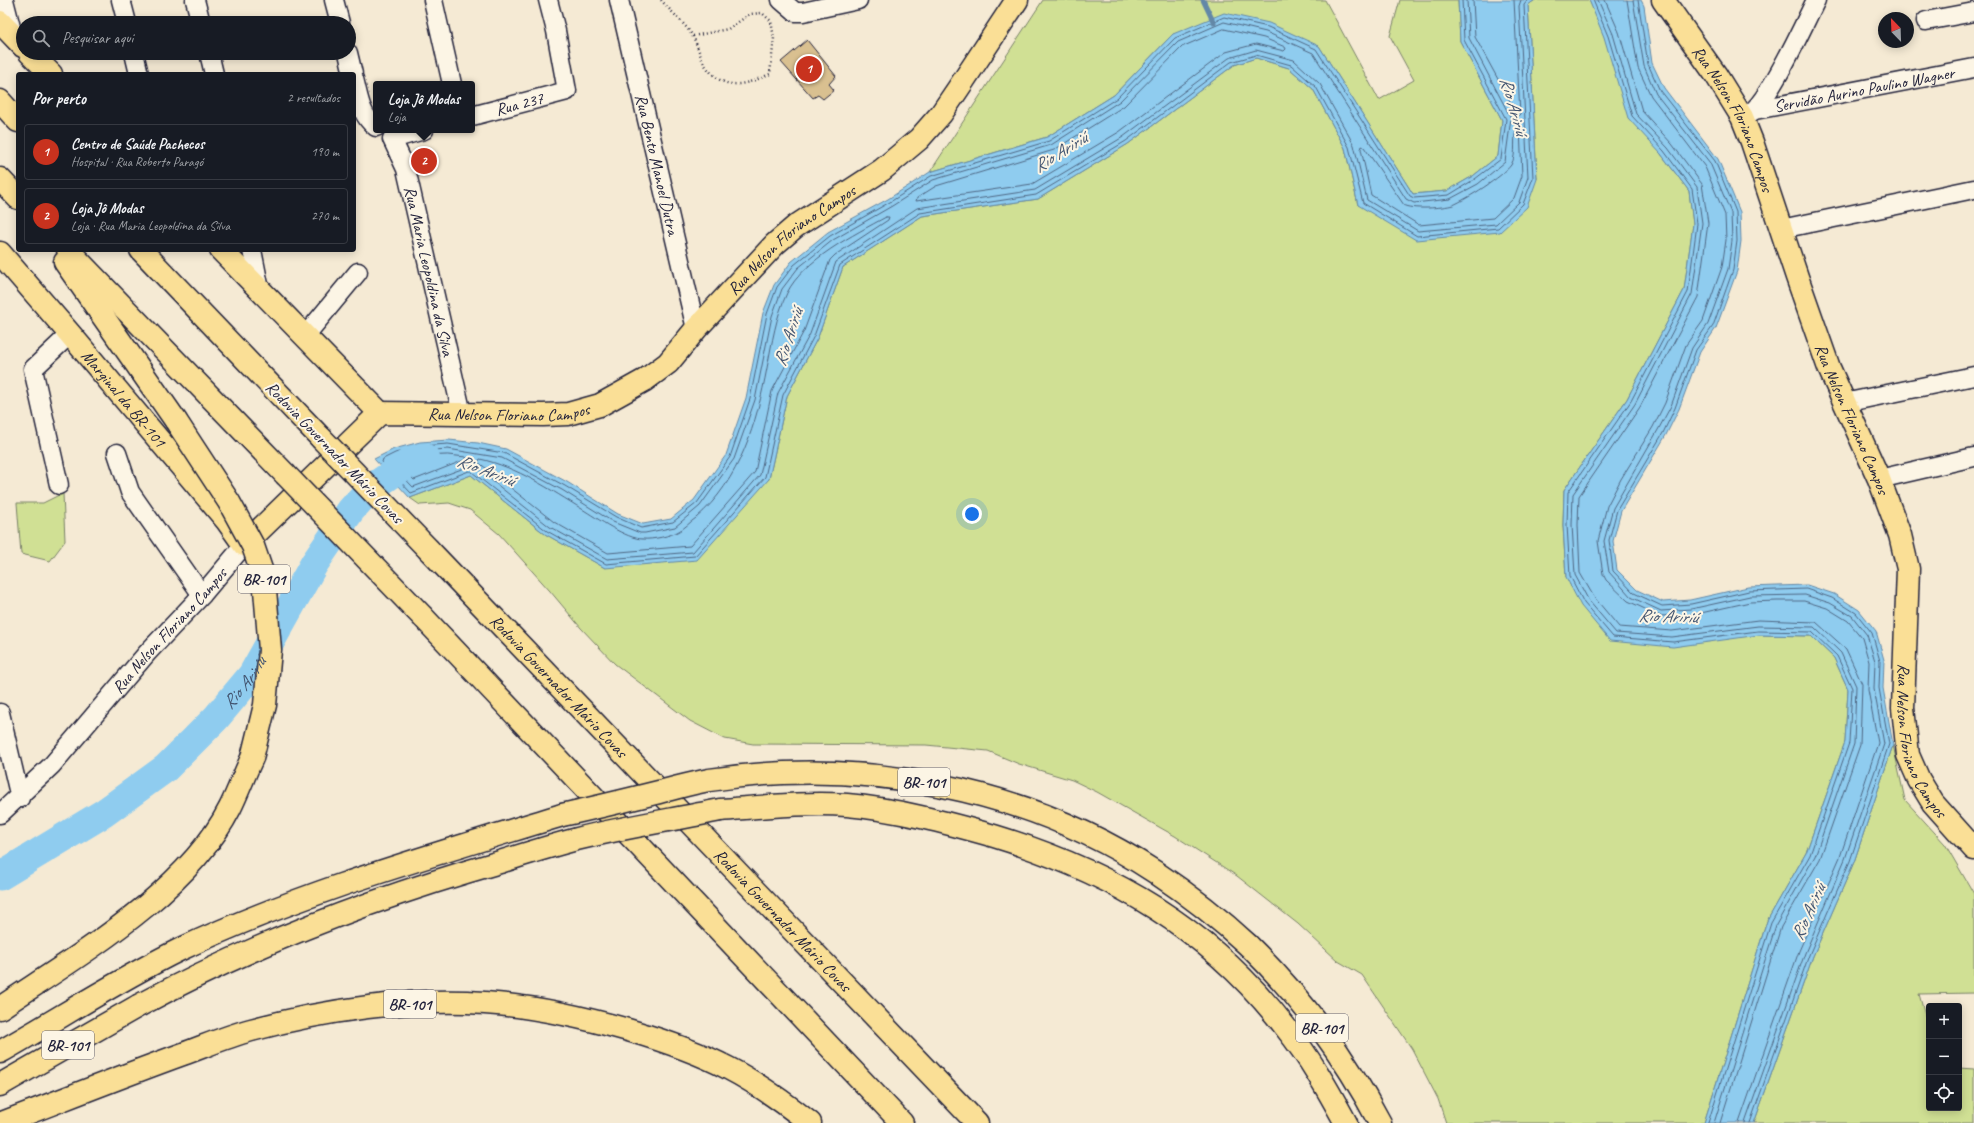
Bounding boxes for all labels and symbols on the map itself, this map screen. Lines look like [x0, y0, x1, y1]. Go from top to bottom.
north arrow [1878, 12, 1914, 48]
street label: Rua Nelson Floriano Campos [1688, 42, 1779, 197]
pin: 1 [796, 54, 822, 84]
street label: Servidão Aurino Paulino Wagner [1772, 62, 1958, 117]
water label: Rio Aririú [1495, 75, 1534, 142]
street label: Rua 237 [493, 87, 547, 120]
street label: Rua Bento Manoel Dutra [630, 92, 684, 239]
water label: Rio Aririú [1029, 125, 1095, 177]
pin: 2 [411, 146, 437, 176]
street label: Rua Nelson Floriano Campos [723, 179, 861, 299]
street label: Rua Maria Leopoldina da Silva [399, 184, 459, 360]
water label: Rio Aririú [768, 301, 809, 368]
street label: Rua Nelson Floriano Campos [1810, 341, 1894, 499]
street label: Marginal da BR-101 [77, 346, 171, 453]
street label: Rodovia Governador Mário Covas [261, 377, 410, 529]
street label: Rua Nelson Floriano Campos [428, 398, 594, 426]
water label: Rio Aririú [455, 449, 522, 492]
your location [962, 504, 982, 524]
street label: Rua Nelson Floriano Campos [108, 562, 233, 698]
road number: BR-101 [238, 565, 290, 593]
water label: Rio Aririú [1638, 604, 1702, 628]
street label: Rodovia Governador Mário Covas [485, 610, 633, 764]
water label: Rio Aririú [218, 650, 273, 713]
street label: Rua Nelson Floriano Campos [1892, 663, 1953, 824]
road number: BR-101 [898, 768, 950, 796]
street label: Rodovia Governador Mário Covas [709, 844, 857, 998]
water label: Rio Aririú [1786, 877, 1832, 943]
road number: BR-101 [384, 990, 436, 1018]
road number: BR-101 [1296, 1014, 1348, 1042]
road number: BR-101 [42, 1031, 94, 1059]

